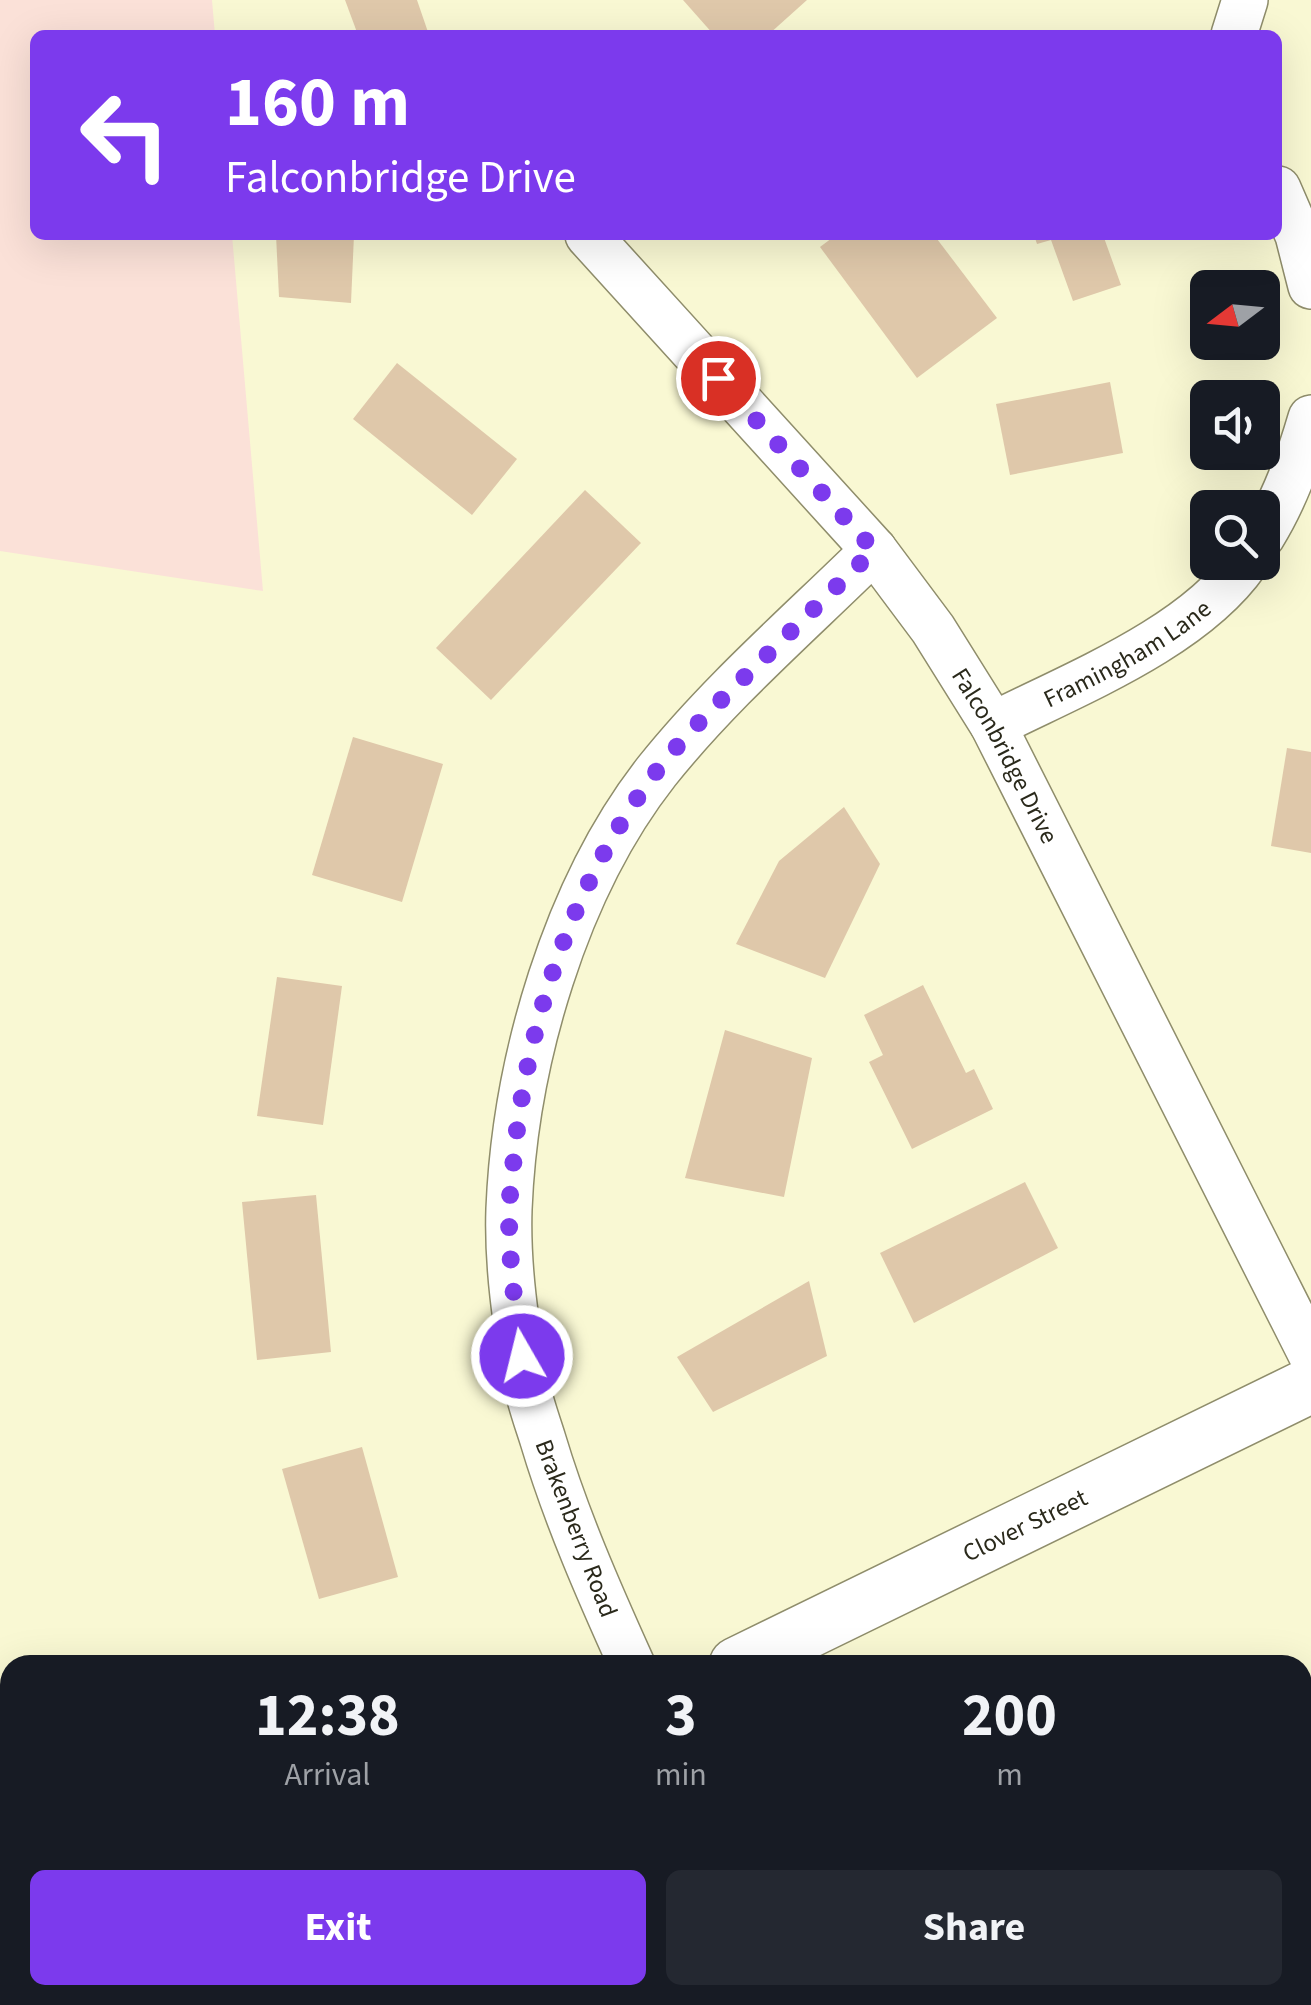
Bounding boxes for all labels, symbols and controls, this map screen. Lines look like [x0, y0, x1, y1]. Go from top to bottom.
text: 160 m [225, 53, 410, 153]
icon: left [60, 70, 190, 200]
text: Falconbridge Drive [225, 146, 576, 210]
north arrow [1190, 270, 1280, 360]
map controls [1190, 270, 1280, 580]
pin [676, 336, 761, 421]
icon: arrive [691, 351, 746, 406]
button: sound [1190, 380, 1280, 470]
button: search [1190, 490, 1280, 580]
street label: Framingham Lane [1037, 591, 1219, 717]
street label: Falconbridge Drive [943, 661, 1067, 850]
position arrow [470, 1304, 574, 1408]
street label: Brakenberry Road [526, 1434, 627, 1623]
street label: Clover Street [957, 1480, 1094, 1571]
text: 12:38 [255, 1674, 400, 1759]
text: 3 [665, 1674, 697, 1759]
text: 200 [962, 1674, 1057, 1759]
text: Arrival [284, 1752, 370, 1798]
text: min [655, 1752, 707, 1798]
text: m [996, 1752, 1023, 1798]
button: Exit [30, 1870, 646, 1985]
button: Share [666, 1870, 1282, 1985]

